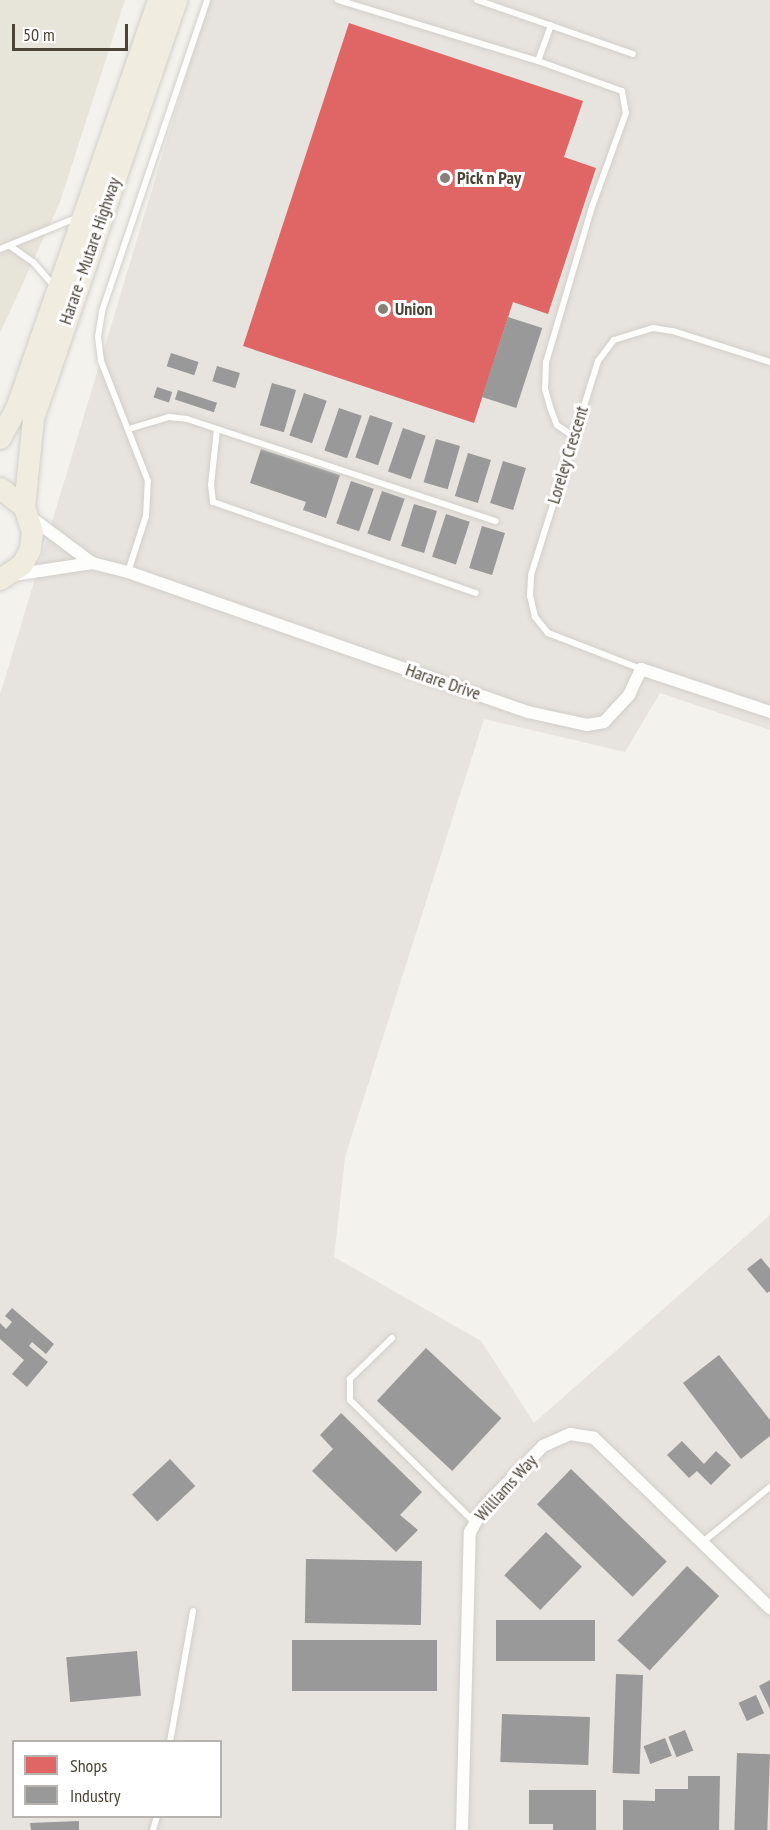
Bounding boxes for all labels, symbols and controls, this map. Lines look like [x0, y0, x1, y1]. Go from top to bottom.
scale bar [15, 12, 130, 50]
text: 50 m [23, 23, 55, 46]
place label: Pick n Pay [457, 167, 522, 189]
marker: Pick n Pay [438, 171, 452, 185]
street label: Harare - Mutare Highway [54, 174, 126, 328]
place label: Union [395, 298, 432, 320]
marker: Union [376, 302, 390, 316]
street label: Loreley Crescent [543, 403, 593, 507]
street label: Harare Drive [403, 659, 483, 705]
street label: Williams Way [470, 1450, 542, 1526]
legend [12, 1740, 222, 1818]
text: Shops [70, 1754, 107, 1777]
text: Industry [70, 1784, 120, 1807]

